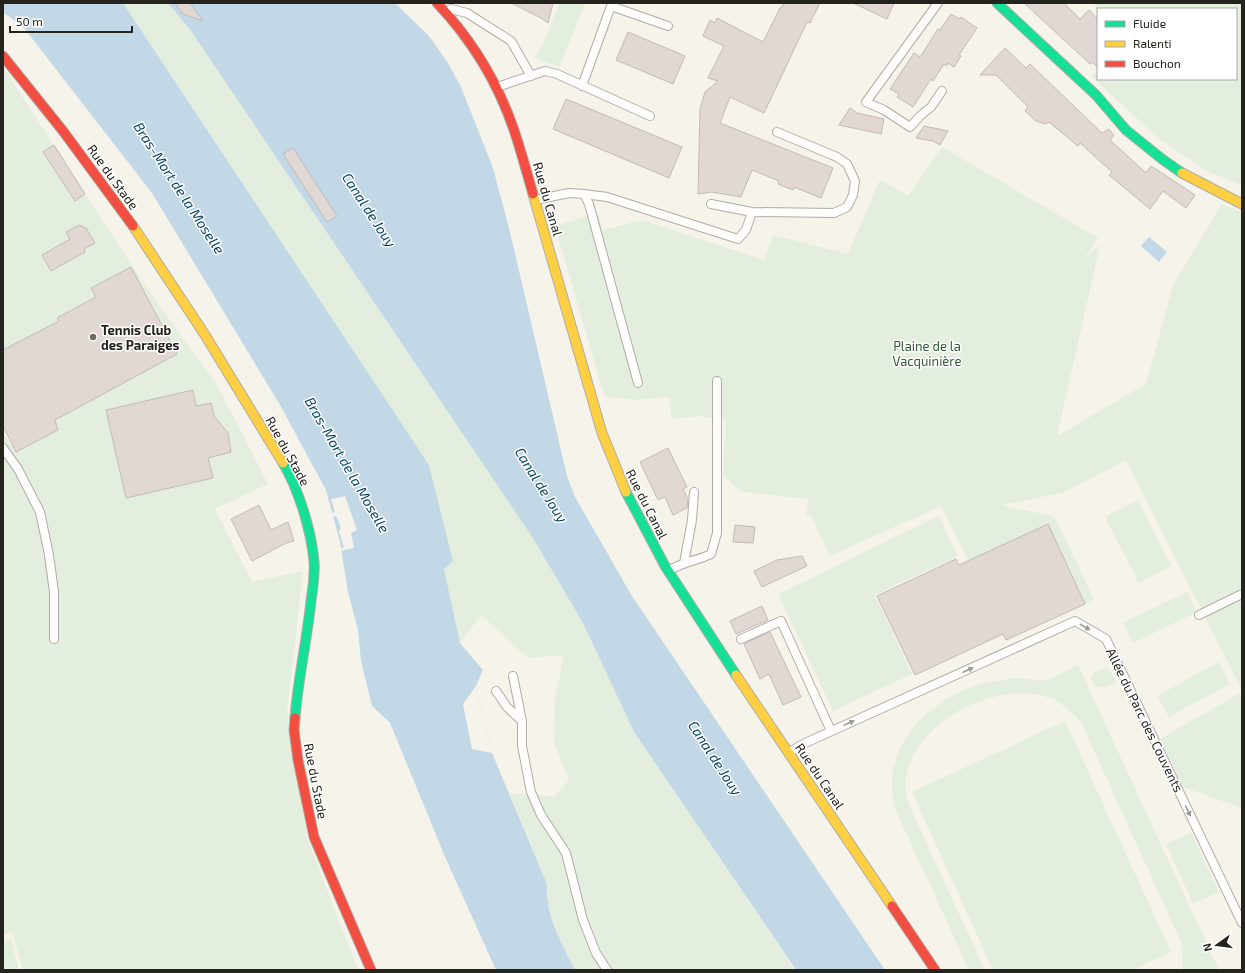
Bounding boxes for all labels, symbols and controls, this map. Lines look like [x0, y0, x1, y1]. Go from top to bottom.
scale bar [10, 8, 132, 34]
legend [1097, 8, 1237, 80]
text: 50 m [16, 14, 43, 28]
text: Fluide [1133, 16, 1166, 30]
text: Ralenti [1133, 36, 1172, 50]
text: Bouchon [1133, 56, 1181, 70]
water label: Bras-Mort de la Moselle [130, 119, 229, 257]
street label: Rue du Stade [84, 141, 142, 213]
street label: Rue du Canal [530, 160, 566, 238]
water label: Canal de Jouy [339, 169, 400, 251]
place label: Tennis Club des Paraiges [101, 322, 180, 353]
marker: Tennis Club des Paraiges [88, 332, 98, 342]
park label: Plaine de la Vacquinière [893, 338, 961, 369]
water label: Bras-Mort de la Moselle [302, 394, 394, 536]
street label: Rue du Stade [262, 414, 314, 488]
water label: Canal de Jouy [512, 444, 571, 526]
street label: Rue du Canal [623, 466, 671, 542]
one-way arrow [1080, 624, 1091, 631]
street label: Allée du Parc des Couvents [1103, 645, 1187, 795]
one-way arrow [962, 666, 974, 672]
water label: Canal de Jouy [685, 717, 746, 799]
one-way arrow [843, 720, 855, 726]
street label: Rue du Canal [792, 740, 848, 812]
street label: Rue du Stade [301, 742, 331, 820]
one-way arrow [1185, 805, 1191, 816]
north arrow [1197, 925, 1237, 965]
text: N [1200, 942, 1214, 953]

